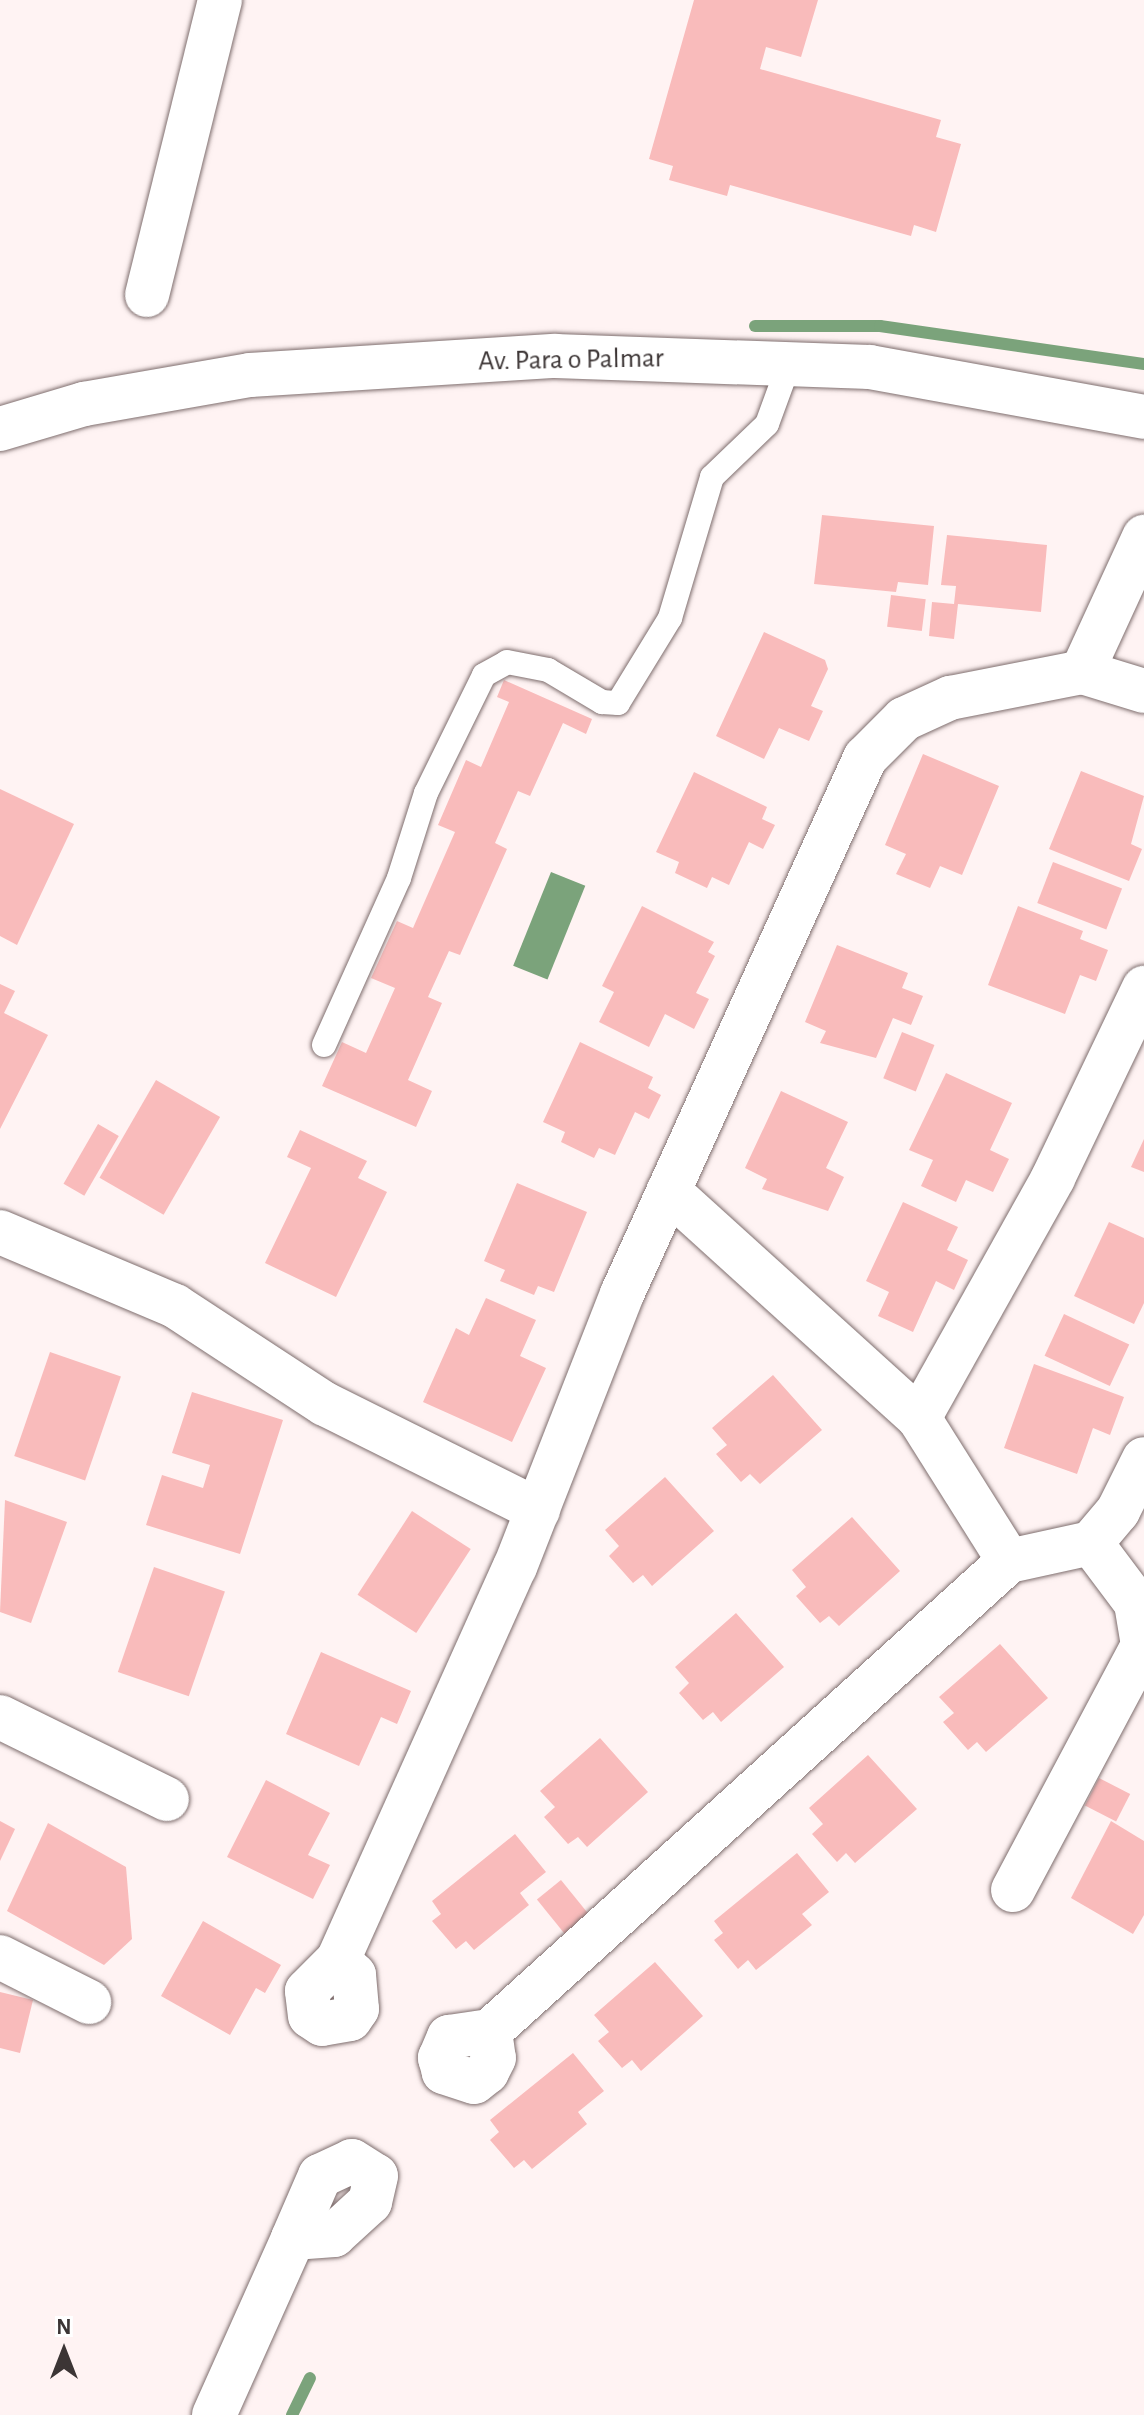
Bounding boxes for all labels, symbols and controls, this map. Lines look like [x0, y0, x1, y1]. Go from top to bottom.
street label: Av. Para o Palmar [478, 342, 664, 378]
north arrow [24, 2311, 104, 2391]
text: N [56, 2316, 72, 2338]

